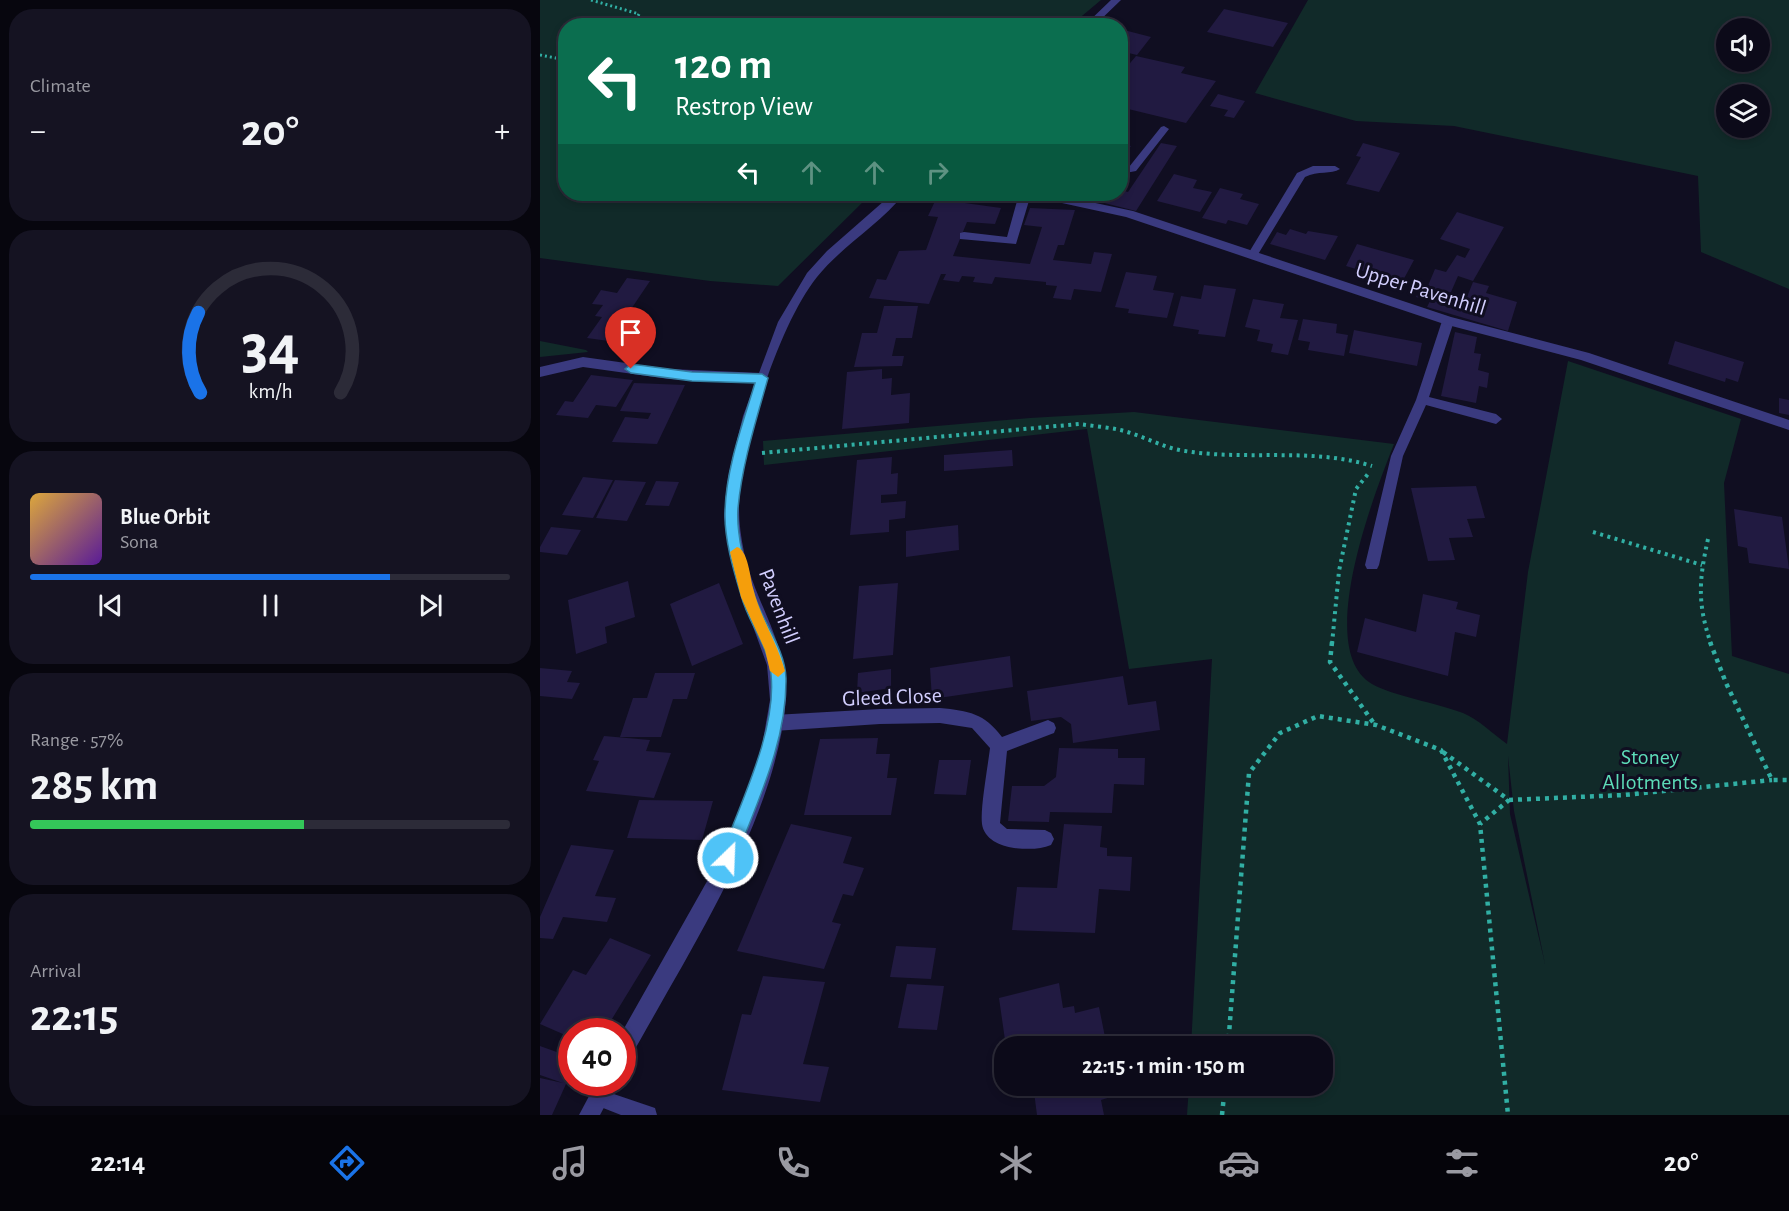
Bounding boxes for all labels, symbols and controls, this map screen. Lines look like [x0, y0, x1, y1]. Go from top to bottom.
map controls [1716, 18, 1770, 138]
button: sound [1716, 18, 1770, 72]
icon: left [576, 42, 654, 120]
text: 120 m [675, 44, 772, 86]
text: Climate [30, 76, 91, 96]
button: layers [1716, 84, 1770, 138]
text: Restrop View [675, 93, 813, 120]
text: 20° [241, 109, 299, 154]
text: − [30, 115, 46, 148]
text: + [494, 115, 510, 148]
icon: left [732, 156, 765, 189]
icon: ahead [795, 156, 828, 189]
icon: ahead [858, 156, 891, 189]
icon: right [921, 156, 954, 189]
street label: Upper Pavenhill [1353, 259, 1489, 319]
pin [605, 307, 656, 369]
icon: arrive [614, 316, 647, 349]
text: 34 [241, 317, 299, 379]
text: km/h [248, 382, 292, 403]
text: Blue Orbit [120, 506, 210, 528]
text: Sona [120, 532, 158, 552]
street label: Pavenhill [755, 566, 803, 647]
icon: previous [94, 589, 127, 622]
icon: pause [254, 589, 287, 622]
icon: next [414, 589, 447, 622]
street label: Gleed Close [842, 684, 942, 710]
text: Range · 57% [30, 730, 123, 750]
park label: Stoney Allotments [1602, 746, 1698, 793]
text: 285 km [30, 763, 158, 808]
position arrow [696, 826, 760, 890]
text: Arrival [30, 961, 81, 981]
text: 22:15 [30, 994, 118, 1039]
speed limit sign: 40 [558, 1018, 636, 1096]
text: 22:15 · 1 min · 150 m [1082, 1055, 1245, 1077]
icon: directions [326, 1142, 368, 1184]
icon: music [549, 1142, 591, 1184]
icon: phone [772, 1142, 814, 1184]
icon: climate [995, 1142, 1037, 1184]
icon: car [1218, 1142, 1260, 1184]
icon: filters [1441, 1142, 1483, 1184]
text: 22:14 [90, 1149, 145, 1176]
text: 20° [1664, 1149, 1699, 1176]

